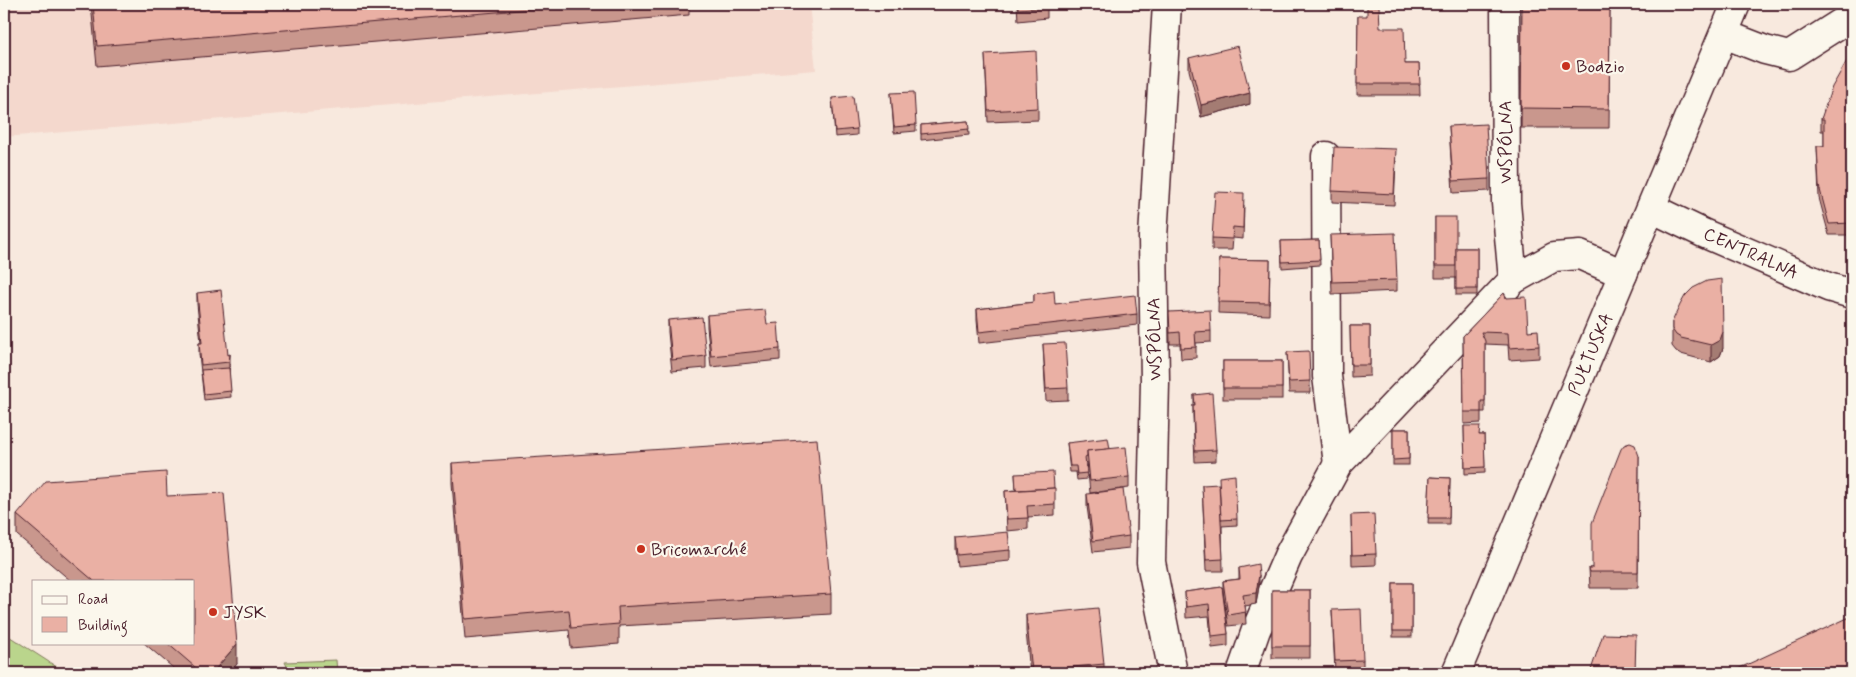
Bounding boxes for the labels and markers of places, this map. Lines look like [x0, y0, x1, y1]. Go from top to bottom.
place label: Bodzio [1576, 55, 1624, 79]
marker: Bodzio [1560, 60, 1572, 72]
place label: Bricomarché [651, 538, 747, 562]
marker: Bricomarché [635, 543, 647, 555]
place label: JYSK [223, 601, 266, 625]
marker: JYSK [207, 606, 219, 618]

